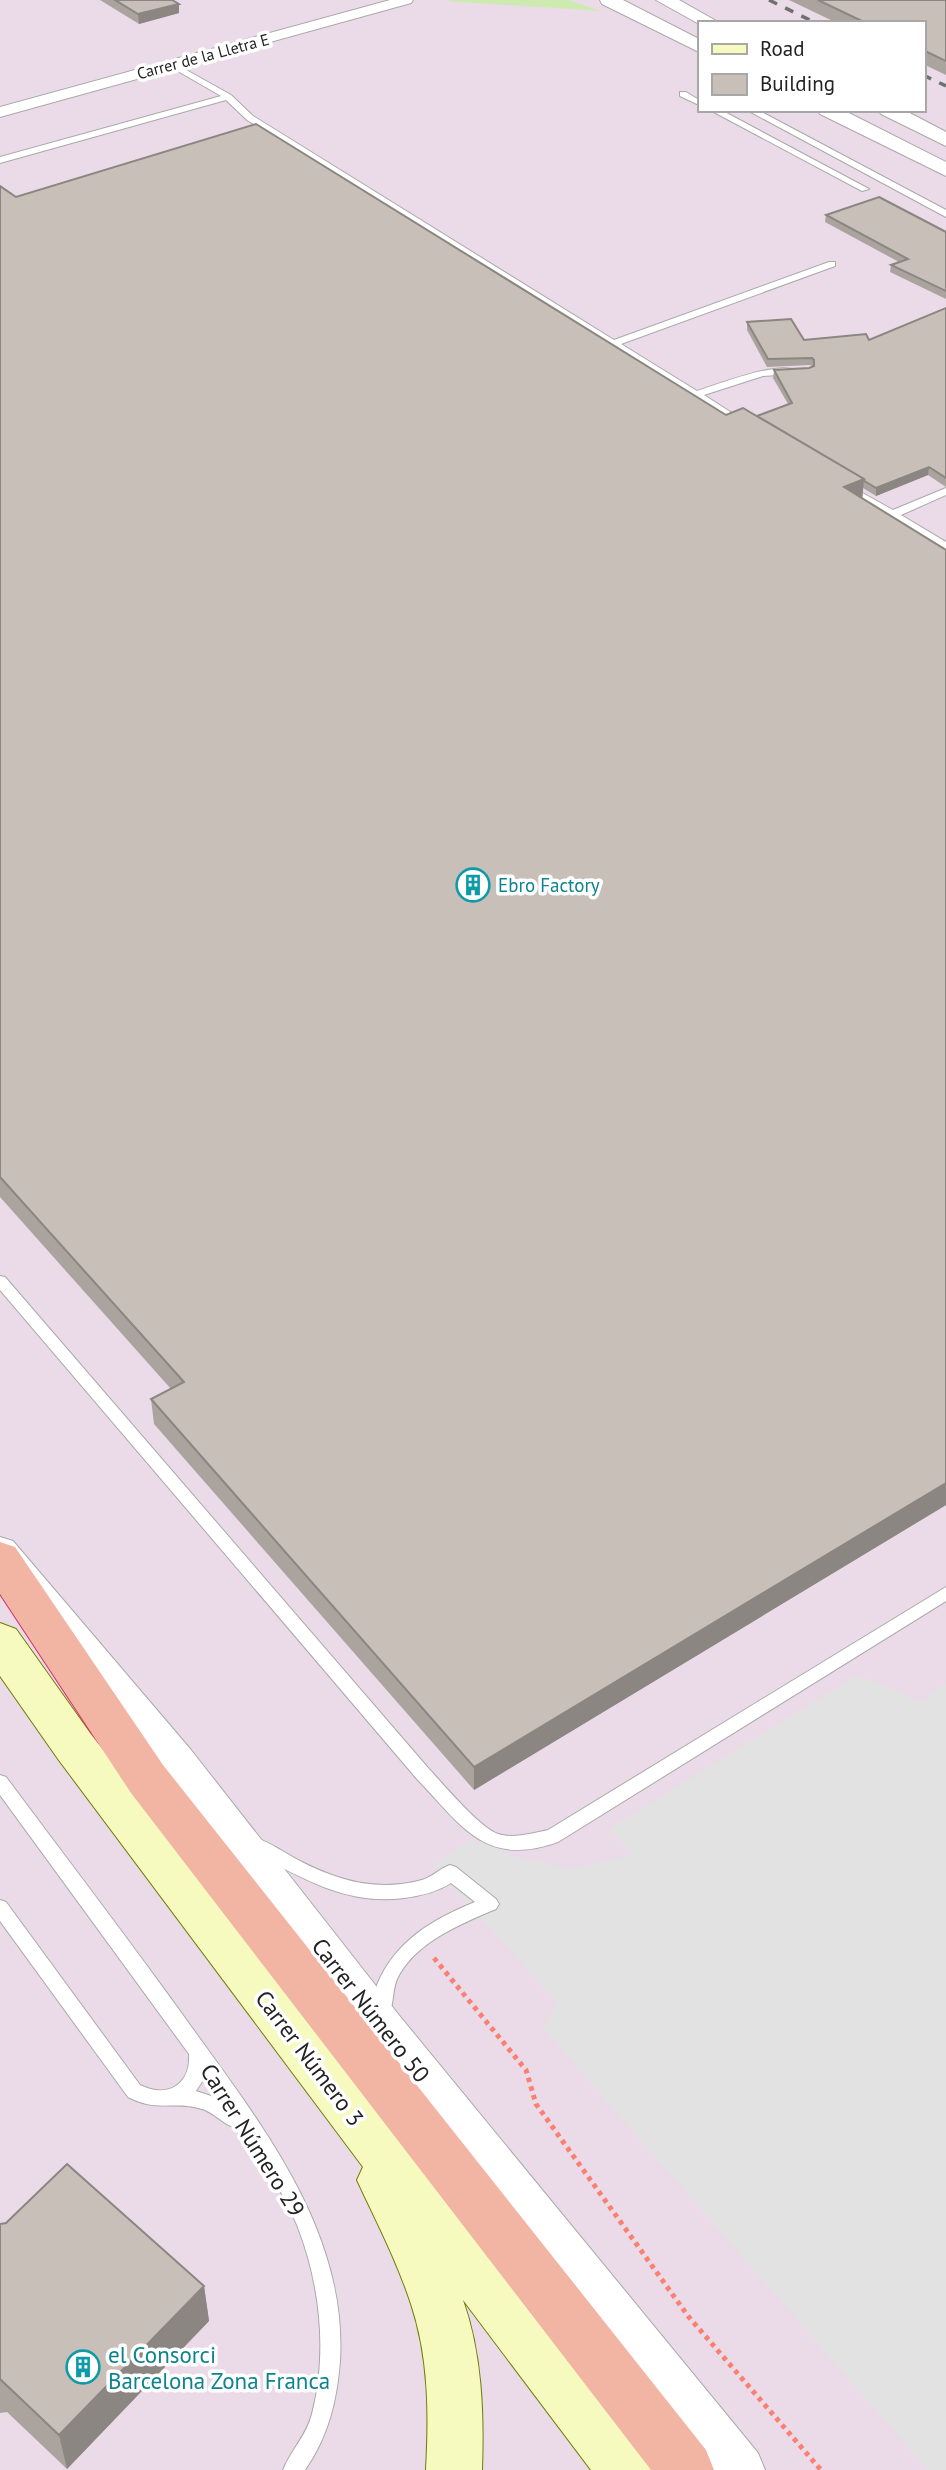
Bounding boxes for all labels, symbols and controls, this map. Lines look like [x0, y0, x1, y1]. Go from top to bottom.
legend [698, 21, 925, 112]
street label: Carrer de la Lletra E [135, 29, 271, 83]
text: Road [760, 35, 804, 62]
text: Building [760, 70, 835, 97]
building icon: Ebro Factory [454, 866, 492, 904]
place label: Ebro Factory [498, 873, 600, 897]
street label: Carrer Número 50 [306, 1932, 436, 2088]
street label: Carrer Número 3 [250, 1984, 370, 2132]
street label: Carrer Número 29 [194, 2058, 312, 2222]
place label: el Consorci Barcelona Zona Franca [108, 2340, 330, 2395]
building icon: el Consorci Barcelona Zona Franca [64, 2348, 102, 2386]

